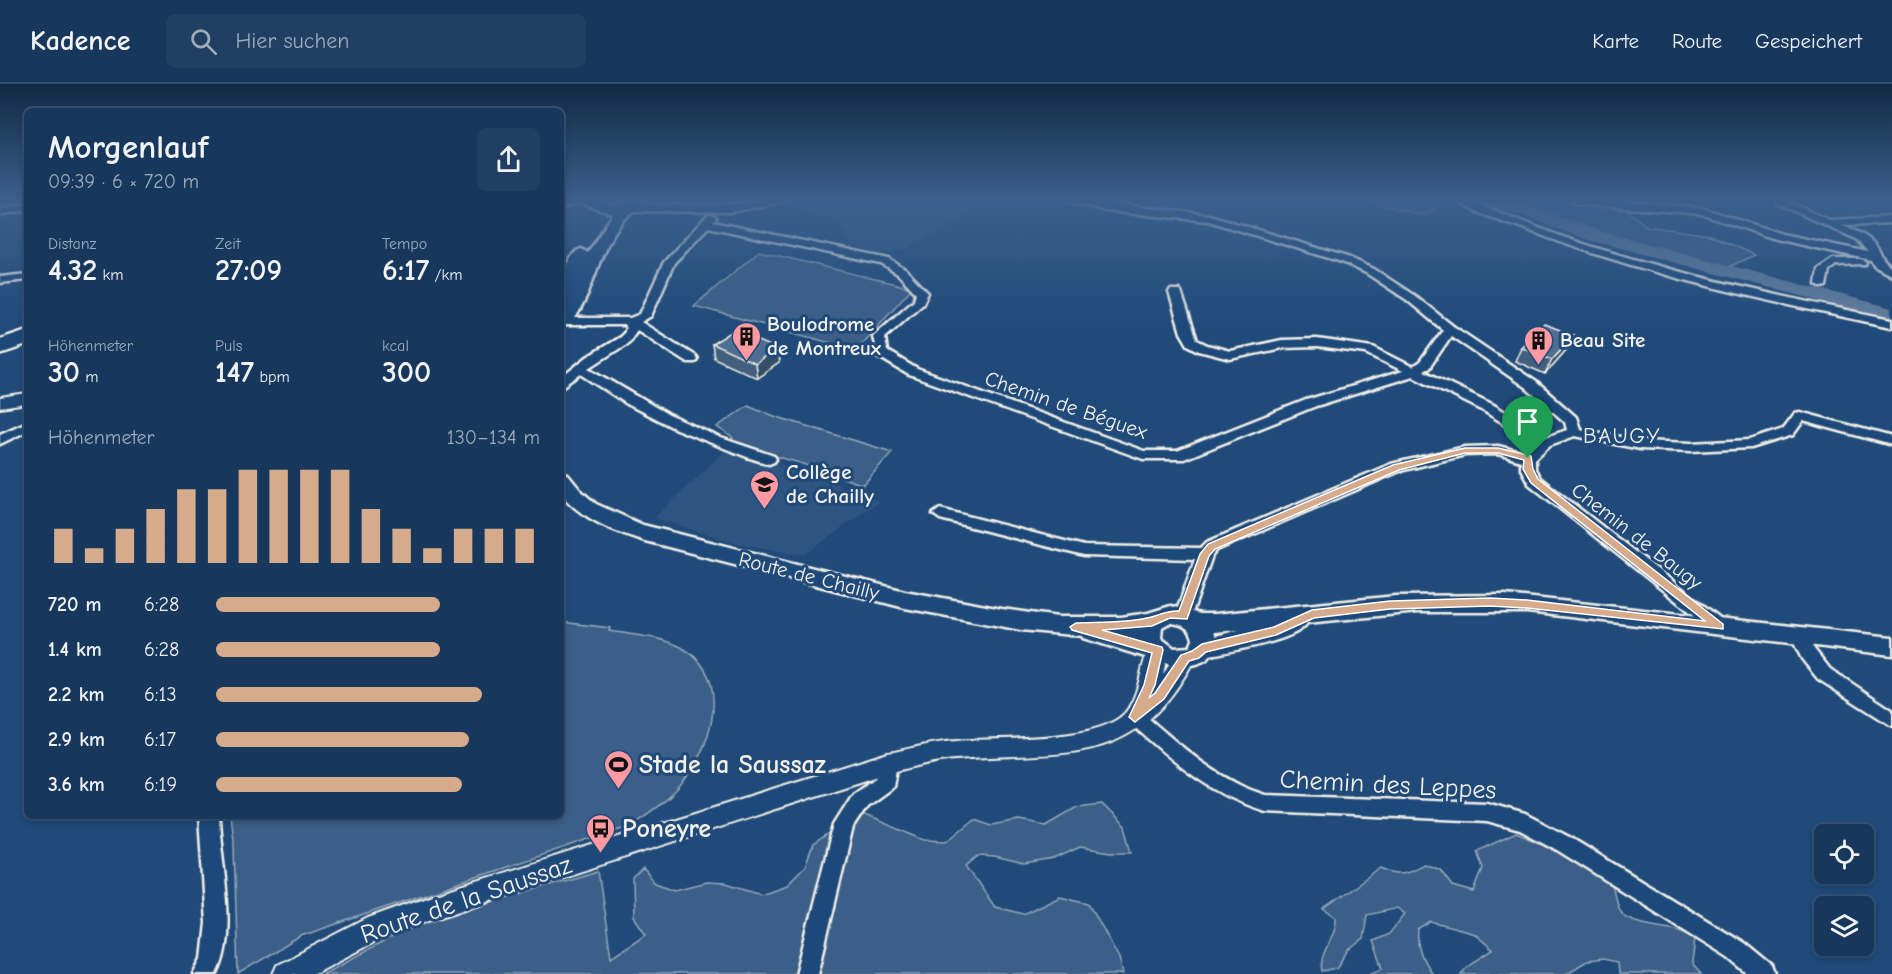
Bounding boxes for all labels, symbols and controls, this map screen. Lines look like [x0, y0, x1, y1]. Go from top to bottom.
search box [166, 14, 586, 68]
text: Kadence [30, 25, 130, 57]
icon: search [187, 25, 220, 58]
text: Hier suchen [235, 28, 349, 54]
text: Karte [1592, 29, 1639, 53]
text: Route [1672, 29, 1722, 53]
text: Gespeichert [1755, 29, 1862, 53]
text: Morgenlauf [48, 128, 208, 166]
button: share [477, 128, 540, 191]
text: 09:39 · 6 × 720 m [48, 170, 199, 193]
text: Distanz [48, 235, 97, 253]
text: Zeit [215, 235, 241, 253]
text: Tempo [382, 235, 427, 253]
text: 4.32 [48, 253, 97, 288]
text: 27:09 [215, 253, 282, 288]
text: 6:17 [382, 253, 429, 288]
text: km [97, 266, 124, 284]
text: /km [429, 266, 463, 284]
place label: Boulodrome de Montreux [767, 312, 882, 360]
building icon: Boulodrome de Montreux [730, 320, 762, 362]
building icon: Beau Site [1523, 324, 1555, 366]
place label: Beau Site [1560, 328, 1645, 352]
text: Höhenmeter [48, 337, 133, 355]
text: Puls [215, 337, 242, 355]
text: kcal [382, 337, 409, 355]
text: 30 [48, 355, 80, 390]
text: 147 [215, 355, 254, 390]
text: 300 [382, 355, 431, 390]
street label: Chemin de Béguex [982, 366, 1150, 444]
text: m [80, 368, 99, 386]
text: bpm [254, 368, 290, 386]
pin [1502, 396, 1553, 458]
icon: arrive [1511, 405, 1544, 438]
district label: BAUGY [1583, 423, 1661, 449]
text: Höhenmeter [48, 426, 155, 449]
text: 130–134 m [447, 426, 540, 449]
place label: Collège de Chailly [786, 460, 874, 508]
school or university icon: Collège de Chailly [749, 468, 781, 510]
street label: Chemin de Baugy [1567, 478, 1708, 595]
street label: Route de Chailly [736, 547, 882, 605]
text: 720 m [48, 593, 101, 616]
text: 6:28 [144, 593, 179, 616]
text: 1.4 km [48, 638, 102, 661]
text: 6:28 [144, 638, 179, 661]
text: 2.2 km [48, 683, 104, 706]
text: 6:13 [144, 683, 177, 706]
text: 2.9 km [48, 728, 105, 751]
text: 6:17 [144, 728, 176, 751]
sports icon: Stade la Saussaz [602, 748, 634, 790]
place label: Stade la Saussaz [639, 750, 826, 780]
street label: Chemin des Leppes [1279, 764, 1497, 806]
text: 3.6 km [48, 773, 105, 796]
text: 6:19 [144, 773, 177, 796]
bus stop icon: Poneyre [585, 812, 617, 854]
place label: Poneyre [622, 814, 711, 844]
map controls [1814, 824, 1874, 956]
button: locate [1814, 824, 1874, 884]
street label: Route de la Saussaz [357, 850, 576, 950]
button: layers [1814, 896, 1874, 956]

